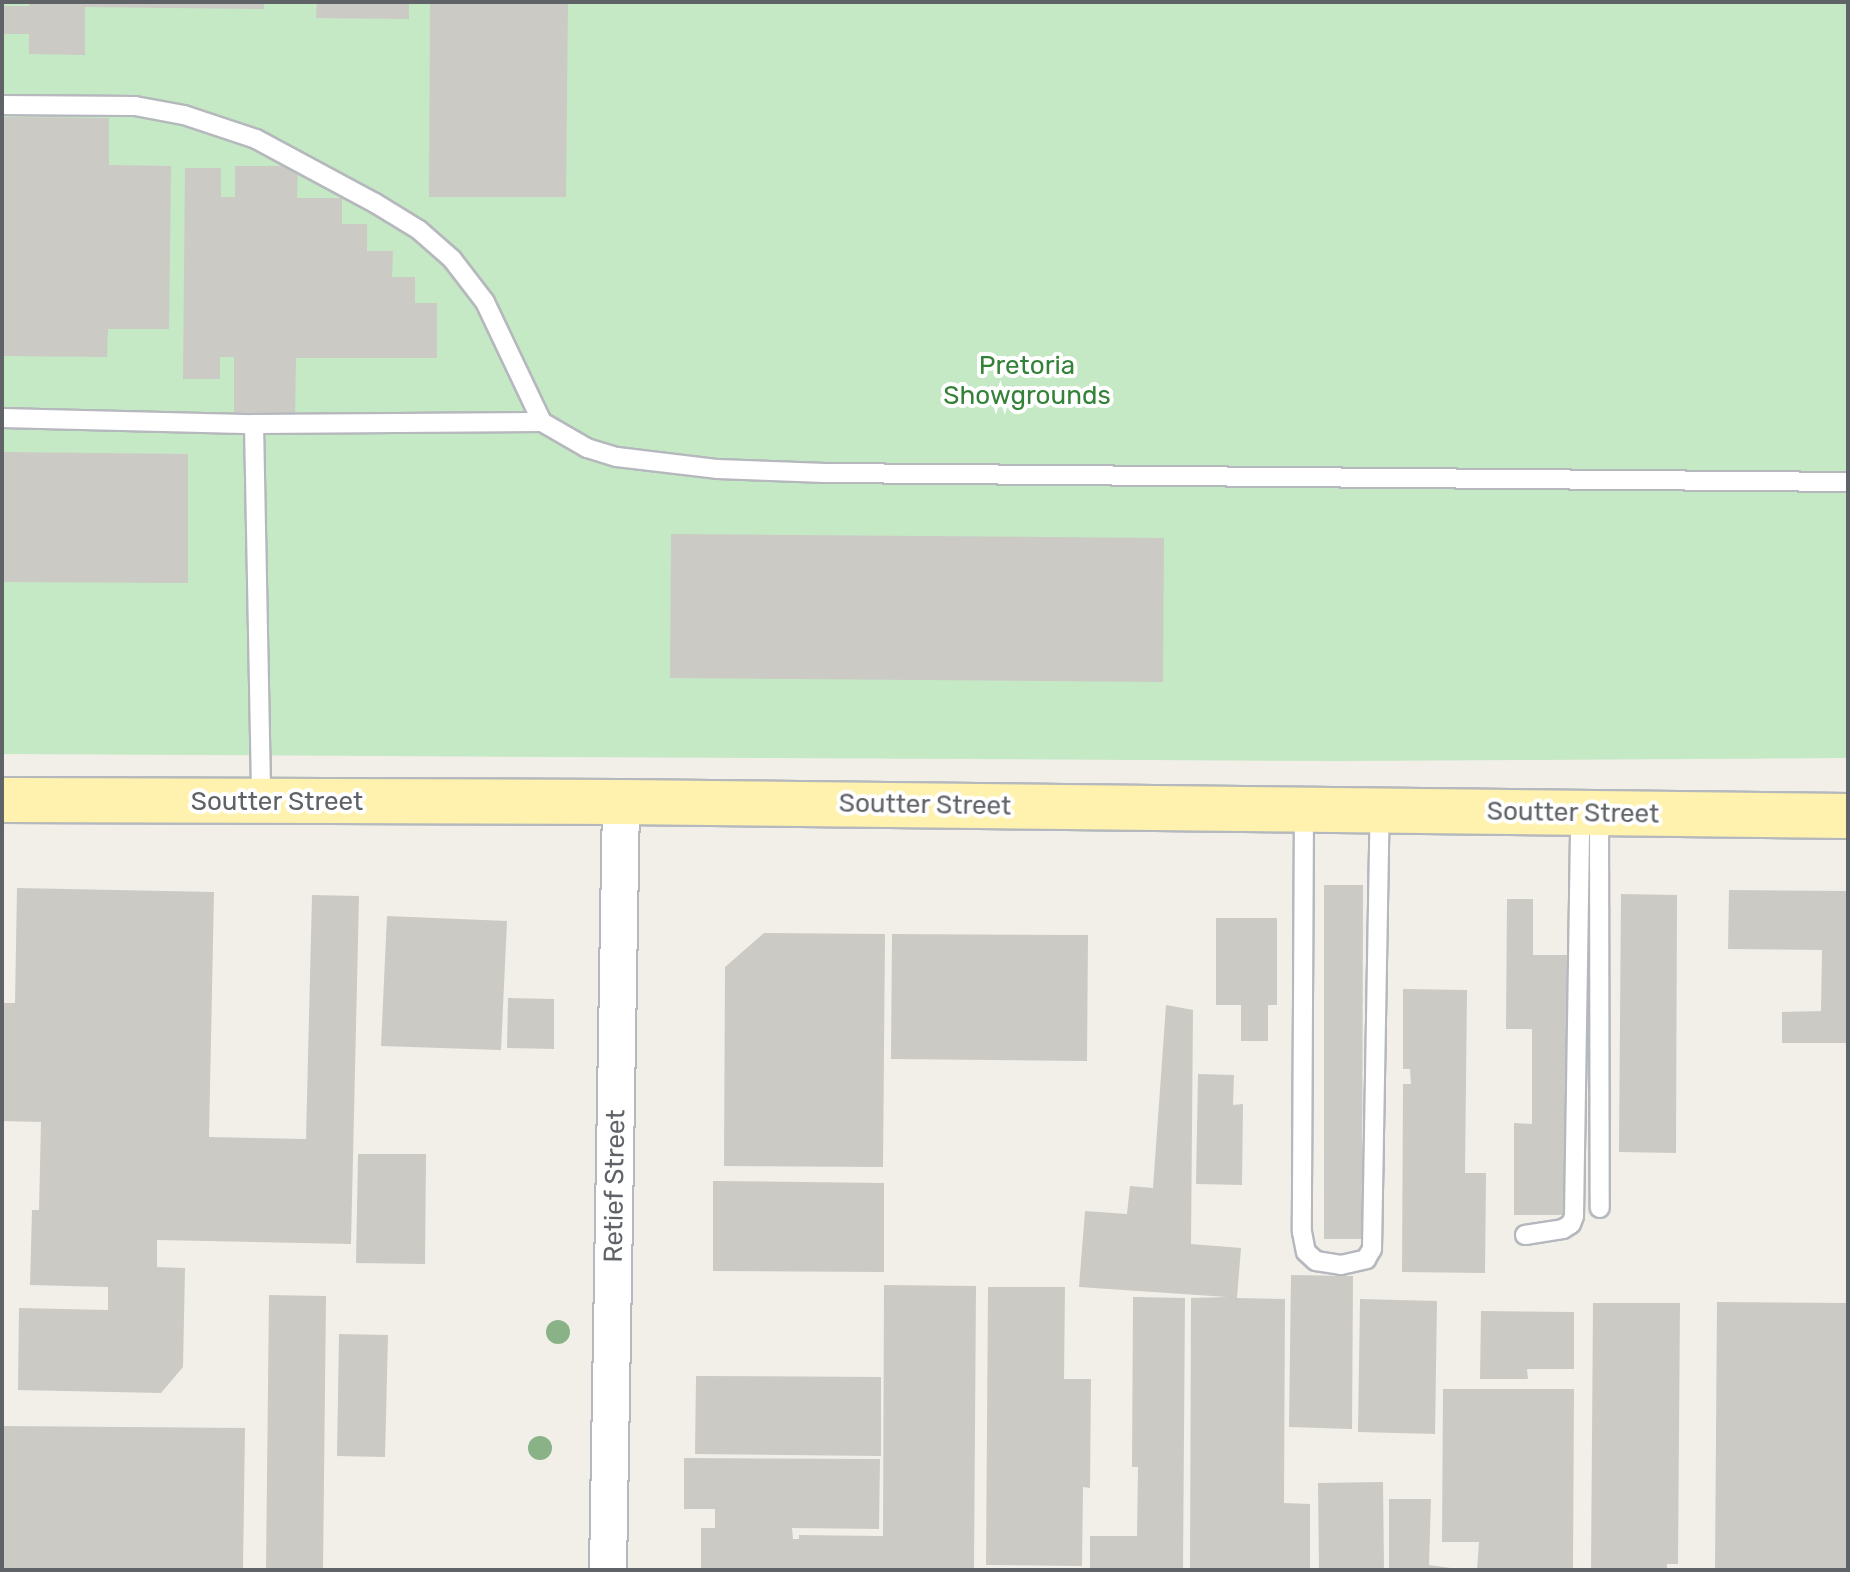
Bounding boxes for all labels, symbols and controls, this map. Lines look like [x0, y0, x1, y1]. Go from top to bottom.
park label: Pretoria Showgrounds [943, 350, 1111, 412]
street label: Soutter Street [190, 786, 364, 818]
street label: Soutter Street [838, 788, 1012, 822]
street label: Soutter Street [1486, 796, 1660, 830]
street label: Retief Street [598, 1109, 632, 1263]

